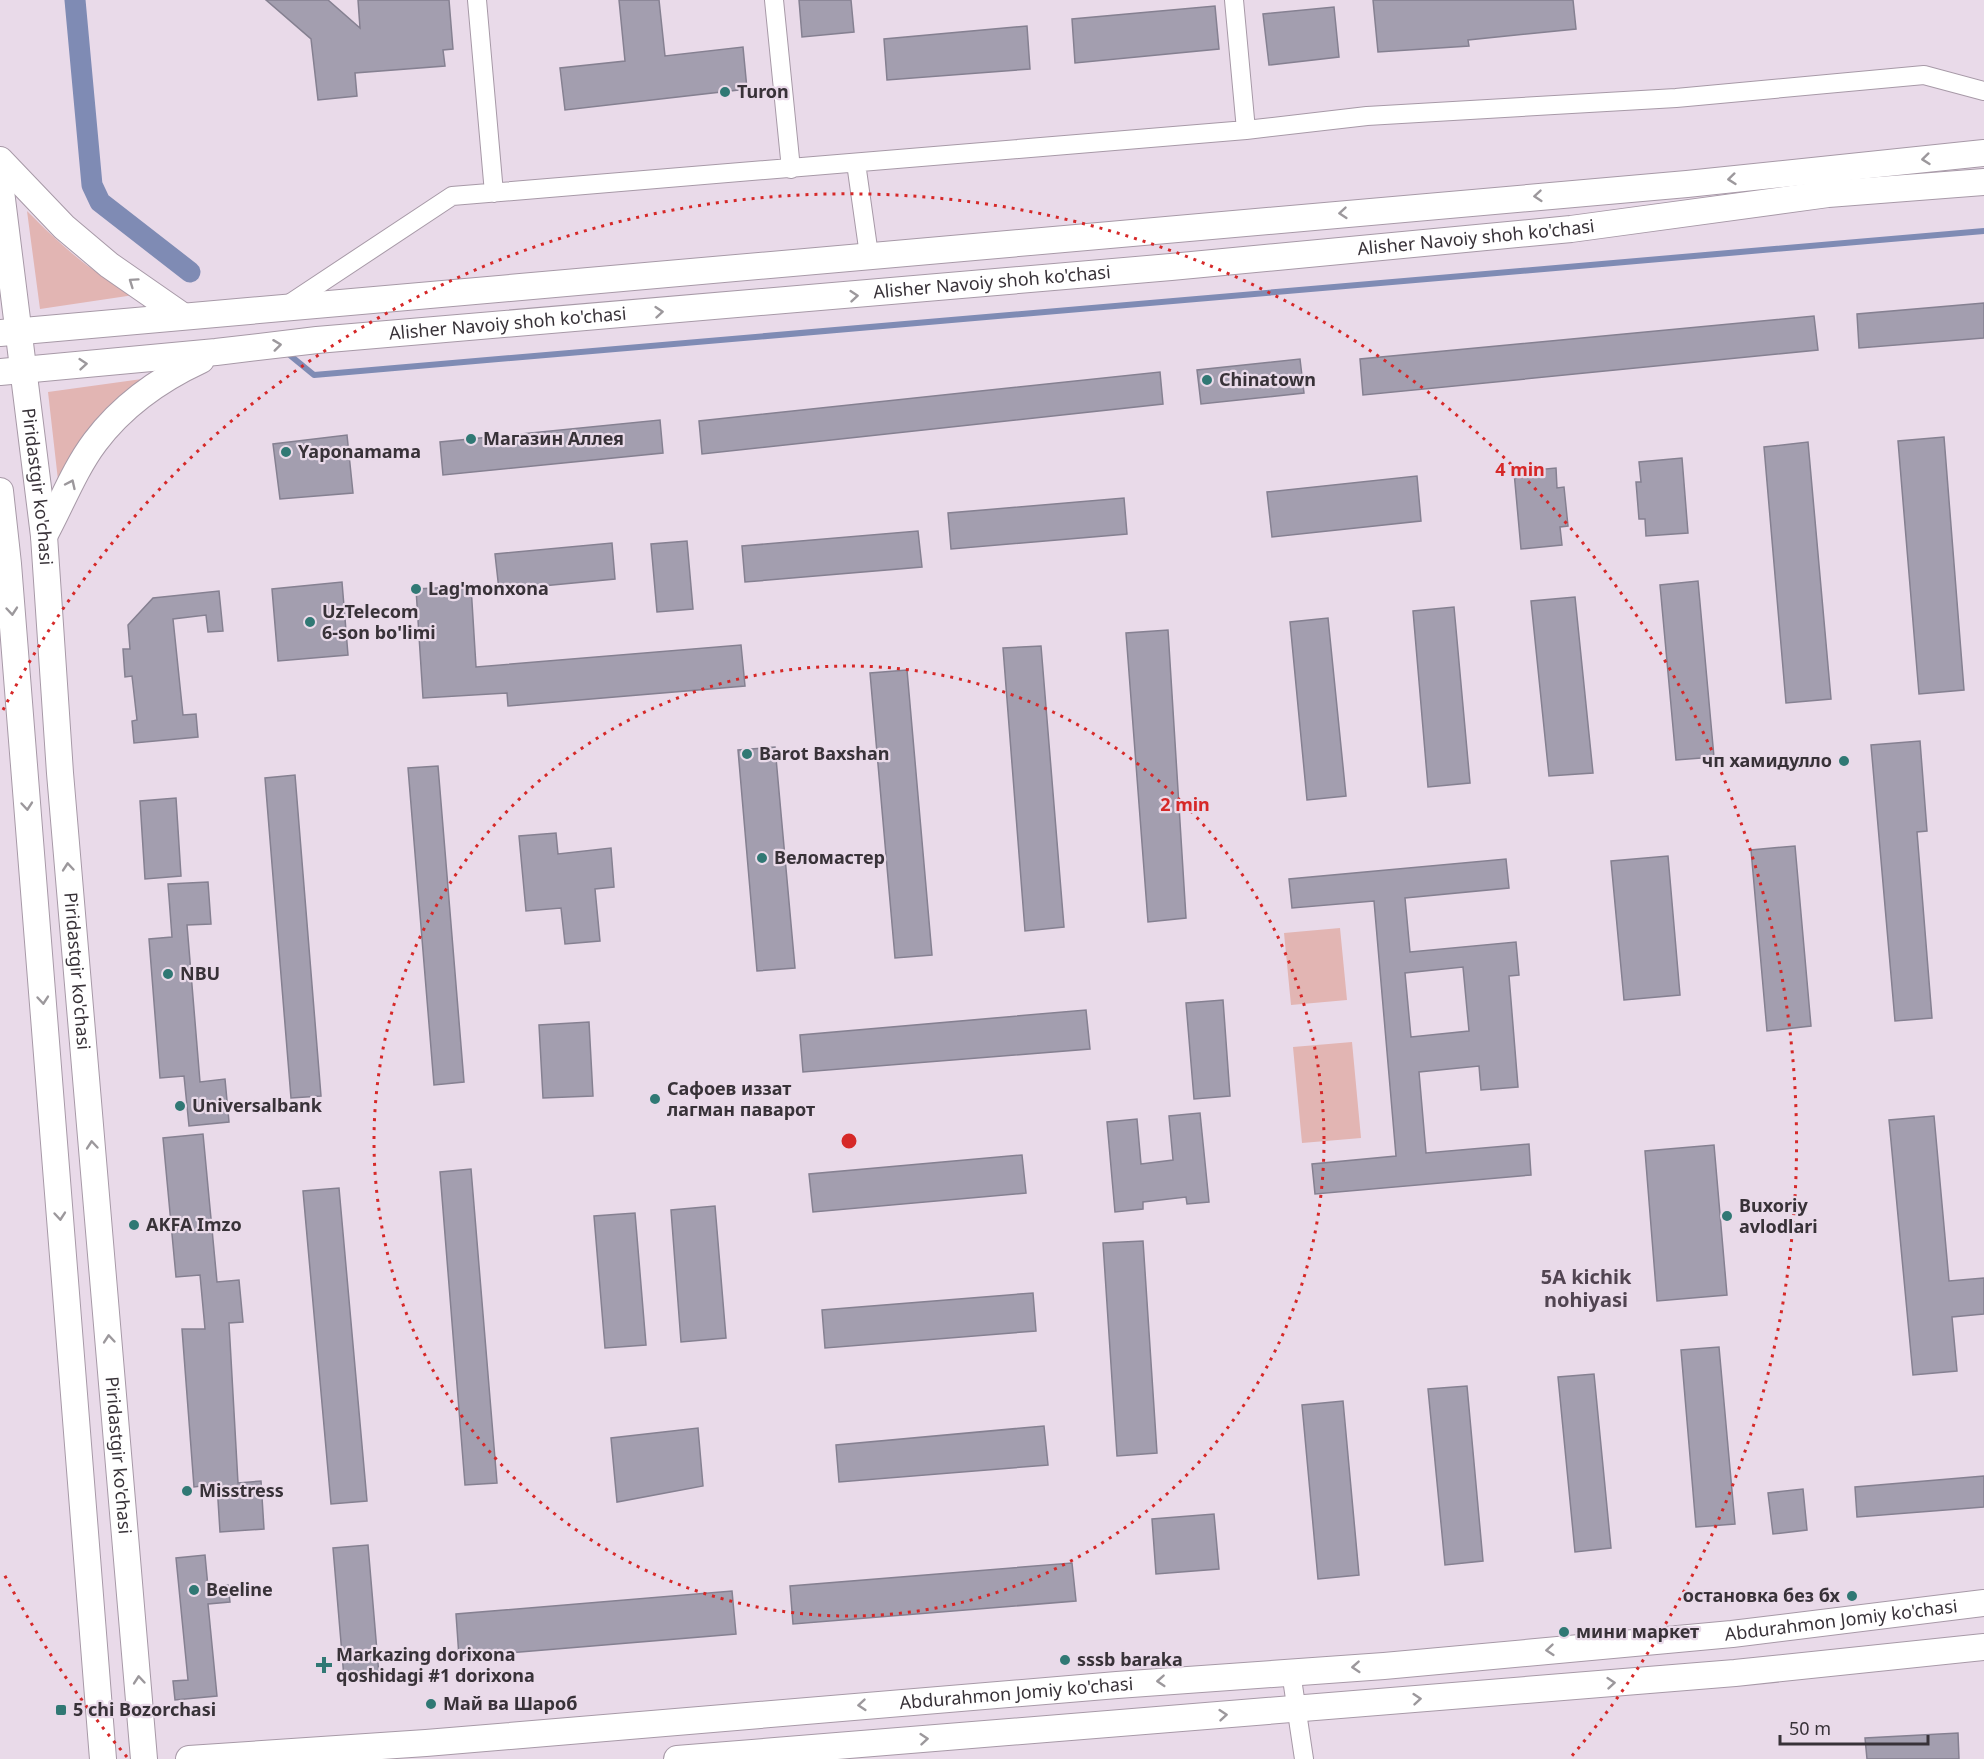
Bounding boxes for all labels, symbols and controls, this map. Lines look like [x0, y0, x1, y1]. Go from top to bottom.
place label: Turon [737, 79, 789, 103]
marker: Turon [718, 85, 732, 99]
one-way arrow [1921, 152, 1930, 165]
one-way arrow [1727, 172, 1736, 185]
one-way arrow [1533, 189, 1542, 202]
one-way arrow [1339, 206, 1348, 219]
street label: Alisher Navoiy shoh ko'chasi [1356, 213, 1596, 260]
street label: Alisher Navoiy shoh ko'chasi [872, 259, 1111, 303]
one-way arrow [128, 278, 139, 289]
one-way arrow [849, 290, 858, 303]
street label: Alisher Navoiy shoh ko'chasi [388, 301, 627, 345]
one-way arrow [655, 306, 664, 319]
one-way arrow [272, 339, 281, 352]
one-way arrow [78, 358, 87, 371]
place label: Chinatown [1219, 367, 1316, 391]
marker: Chinatown [1200, 373, 1214, 387]
street label: Piridastgir ko'chasi [17, 407, 59, 566]
place label: Магазин Аллея [483, 426, 624, 450]
marker: Магазин Аллея [464, 432, 478, 446]
place label: Yaponamama [298, 439, 421, 463]
marker: Yaponamama [279, 445, 293, 459]
text: 4 min [1495, 457, 1545, 481]
one-way arrow [64, 480, 76, 491]
place label: Lag'monxona [428, 576, 549, 600]
marker: Lag'monxona [409, 582, 423, 596]
place label: UzTelecom 6-son bo'limi [322, 599, 436, 644]
one-way arrow [5, 607, 18, 616]
marker: UzTelecom 6-son bo'limi [303, 615, 317, 629]
place label: Barot Baxshan [759, 741, 890, 765]
marker: Barot Baxshan [740, 747, 754, 761]
place label: чп хамидулло [1702, 748, 1832, 772]
marker: чп хамидулло [1837, 754, 1851, 768]
text: 2 min [1160, 792, 1210, 816]
one-way arrow [21, 801, 34, 810]
place label: Веломастер [774, 845, 885, 869]
marker: Веломастер [755, 851, 769, 865]
one-way arrow [62, 862, 75, 871]
street label: Piridastgir ko'chasi [59, 891, 97, 1051]
place label: NBU [180, 961, 220, 985]
marker: NBU [161, 967, 175, 981]
one-way arrow [36, 996, 49, 1005]
place label: Сафоев иззат лагман паварот [667, 1076, 815, 1121]
marker: Сафоев иззат лагман паварот [648, 1092, 662, 1106]
place label: Universalbank [192, 1093, 323, 1117]
marker: Universalbank [173, 1099, 187, 1113]
centre of rings [839, 1131, 859, 1151]
one-way arrow [86, 1140, 99, 1149]
place label: Buxoriy avlodlari [1739, 1193, 1818, 1238]
marker: Buxoriy avlodlari [1720, 1209, 1734, 1223]
one-way arrow [53, 1211, 66, 1220]
place label: AKFA Imzo [146, 1212, 242, 1236]
marker: AKFA Imzo [127, 1218, 141, 1232]
district label: 5A kichik nohiyasi [1541, 1263, 1632, 1313]
one-way arrow [103, 1334, 116, 1344]
street label: Piridastgir ko'chasi [100, 1375, 138, 1535]
place label: Misstress [199, 1478, 284, 1502]
marker: Misstress [180, 1484, 194, 1498]
place label: Beeline [206, 1577, 273, 1601]
marker: Beeline [187, 1583, 201, 1597]
place label: остановка без бх [1683, 1583, 1841, 1607]
marker: остановка без бх [1845, 1589, 1859, 1603]
street label: Abdurahmon Jomiy ko'chasi [1724, 1593, 1959, 1646]
place label: мини маркет [1576, 1619, 1699, 1643]
marker: мини маркет [1557, 1625, 1571, 1639]
place label: Markazing dorixona qoshidagi #1 dorixona [336, 1642, 535, 1687]
one-way arrow [1546, 1643, 1555, 1656]
place label: sssb baraka [1077, 1647, 1183, 1671]
marker: sssb baraka [1058, 1653, 1072, 1667]
marker: Markazing dorixona qoshidagi #1 dorixona [317, 1658, 331, 1672]
one-way arrow [1351, 1661, 1360, 1674]
street label: Abdurahmon Jomiy ko'chasi [899, 1671, 1134, 1714]
one-way arrow [1157, 1674, 1166, 1687]
one-way arrow [133, 1675, 146, 1684]
one-way arrow [1607, 1677, 1616, 1690]
place label: Май ва Шароб [443, 1691, 577, 1715]
one-way arrow [1413, 1693, 1422, 1706]
place label: 5 chi Bozorchasi [73, 1697, 216, 1721]
marker: Май ва Шароб [424, 1697, 438, 1711]
one-way arrow [858, 1698, 867, 1711]
marker: 5 chi Bozorchasi [54, 1703, 68, 1717]
scale bar [1780, 1708, 1928, 1746]
one-way arrow [1218, 1709, 1227, 1722]
text: 50 m [1789, 1716, 1831, 1740]
one-way arrow [919, 1733, 928, 1746]

